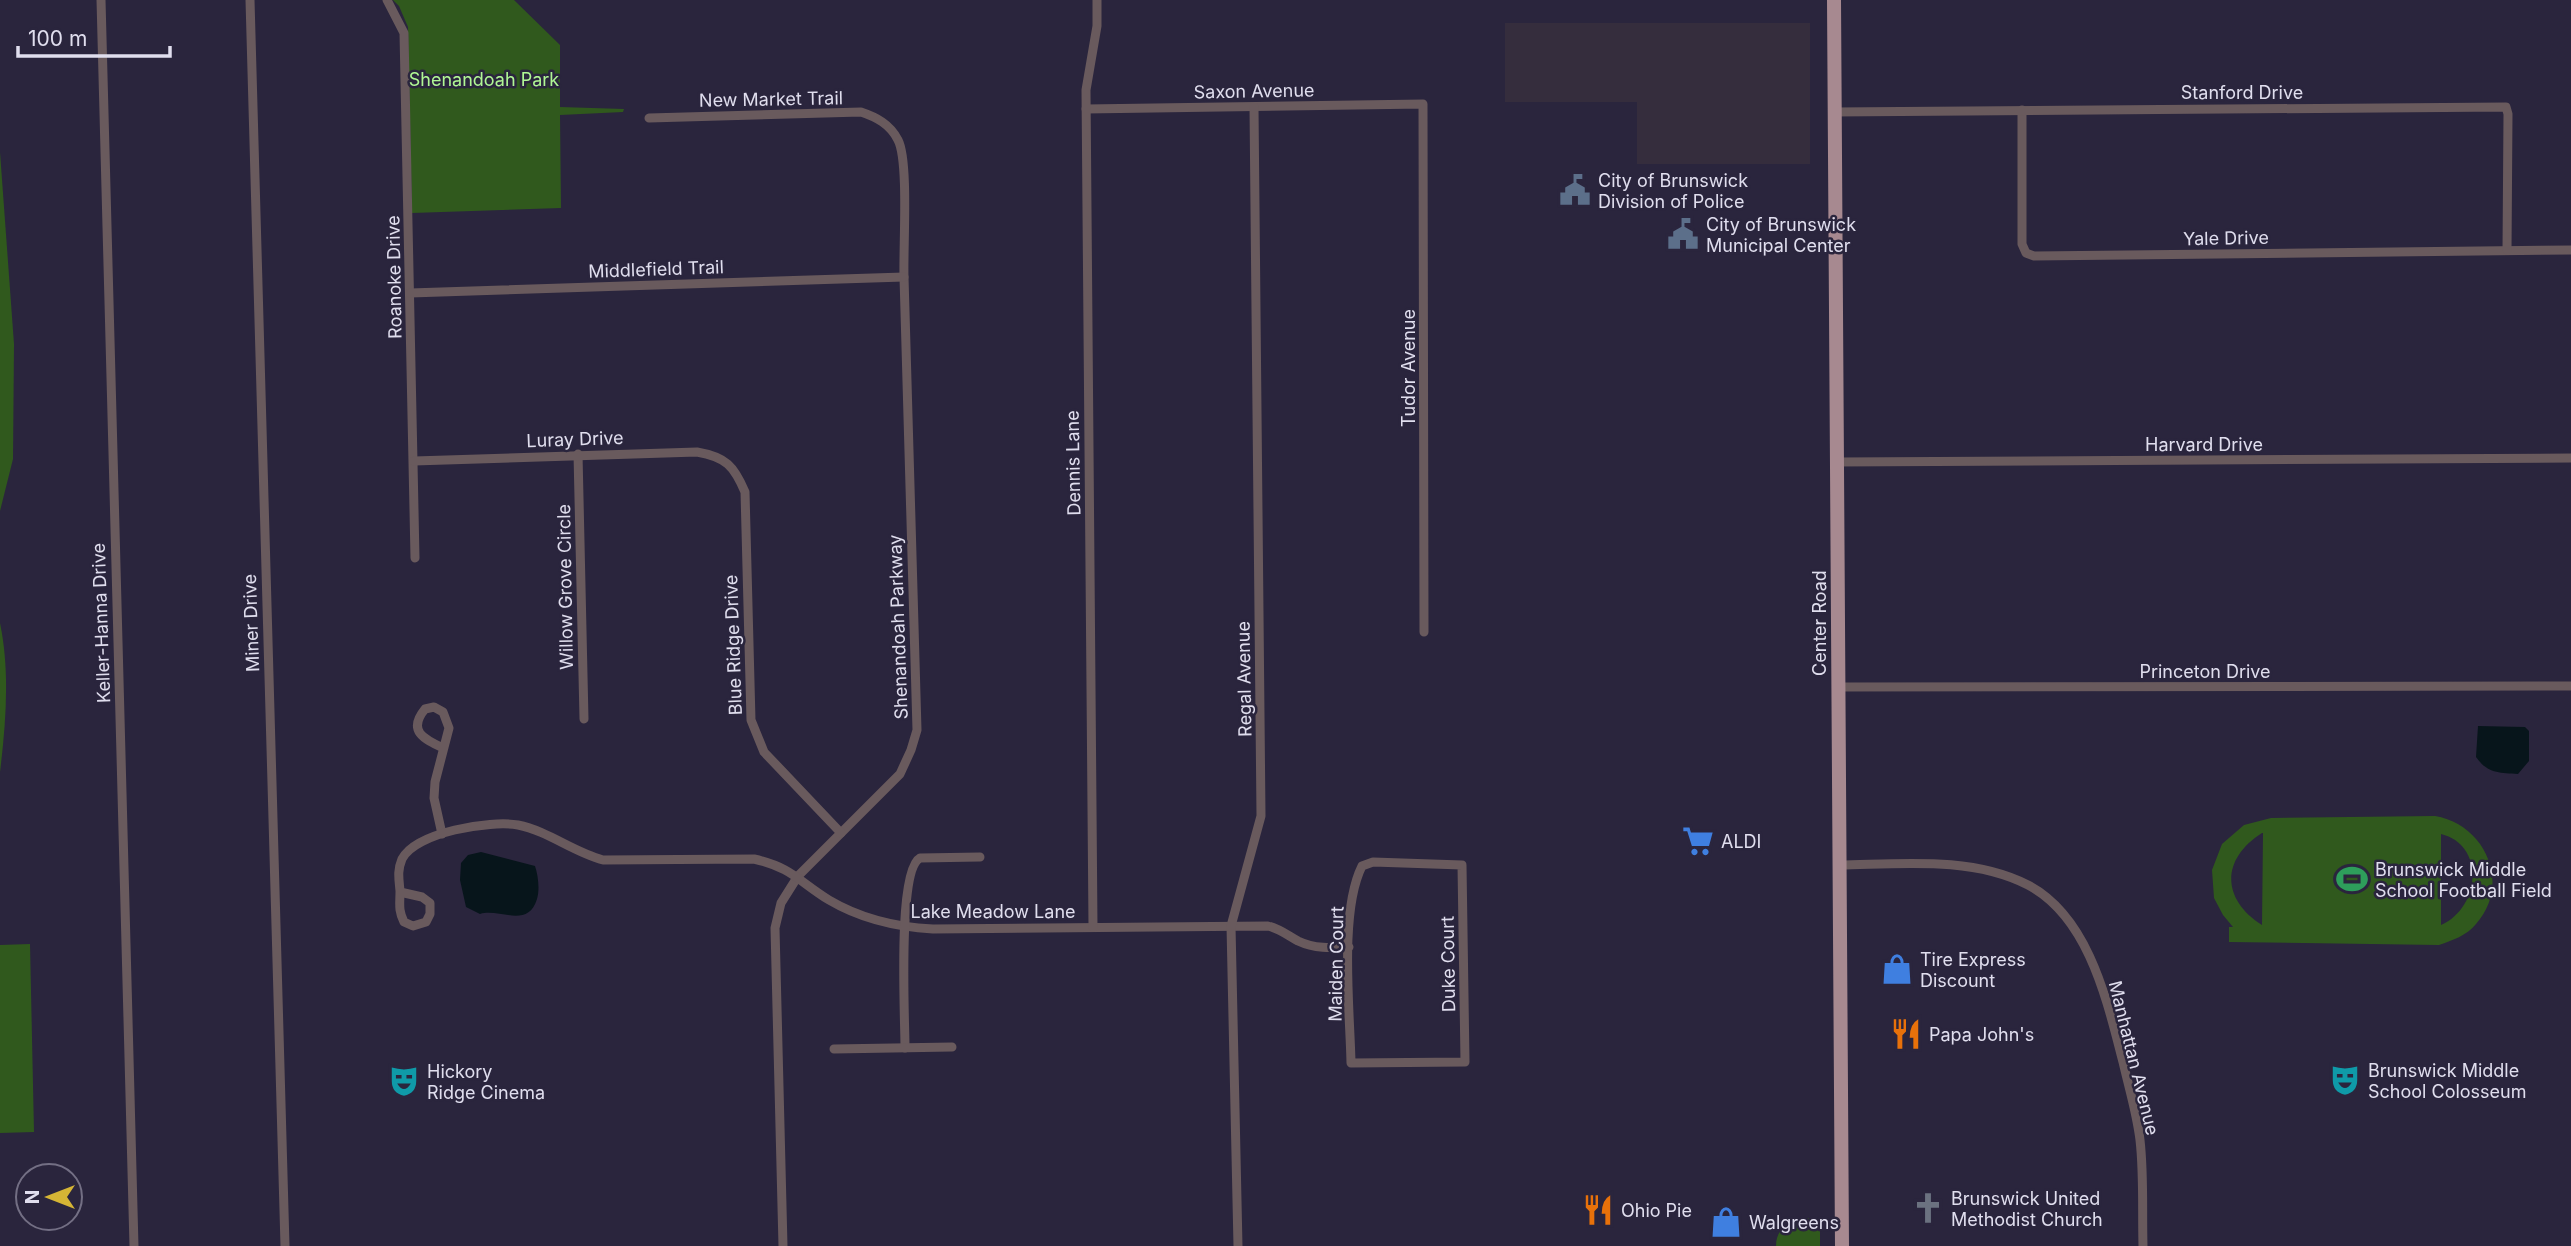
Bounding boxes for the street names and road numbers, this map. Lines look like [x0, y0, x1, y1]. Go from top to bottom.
street label: Saxon Avenue [1193, 79, 1315, 103]
street label: Stanford Drive [2181, 82, 2303, 103]
street label: New Market Trail [699, 87, 843, 111]
street label: Roanoke Drive [382, 215, 406, 339]
street label: Yale Drive [2183, 227, 2269, 249]
street label: Middlefield Trail [588, 256, 724, 282]
street label: Tudor Avenue [1398, 309, 1419, 427]
street label: Dennis Lane [1062, 410, 1084, 516]
street label: Luray Drive [526, 427, 624, 451]
street label: Harvard Drive [2145, 434, 2263, 455]
street label: Willow Grove Circle [553, 504, 577, 670]
street label: Shenandoah Parkway [884, 534, 912, 720]
street label: Keller-Hanna Drive [88, 543, 114, 703]
street label: Center Road [1809, 570, 1830, 676]
street label: Miner Drive [239, 574, 263, 672]
street label: Blue Ridge Drive [720, 574, 746, 716]
street label: Regal Avenue [1232, 621, 1256, 737]
street label: Princeton Drive [2139, 661, 2271, 682]
street label: Lake Meadow Lane [910, 901, 1076, 922]
street label: Maiden Court [1324, 906, 1348, 1022]
street label: Duke Court [1437, 916, 1459, 1012]
street label: Manhattan Avenue [2105, 979, 2163, 1137]

